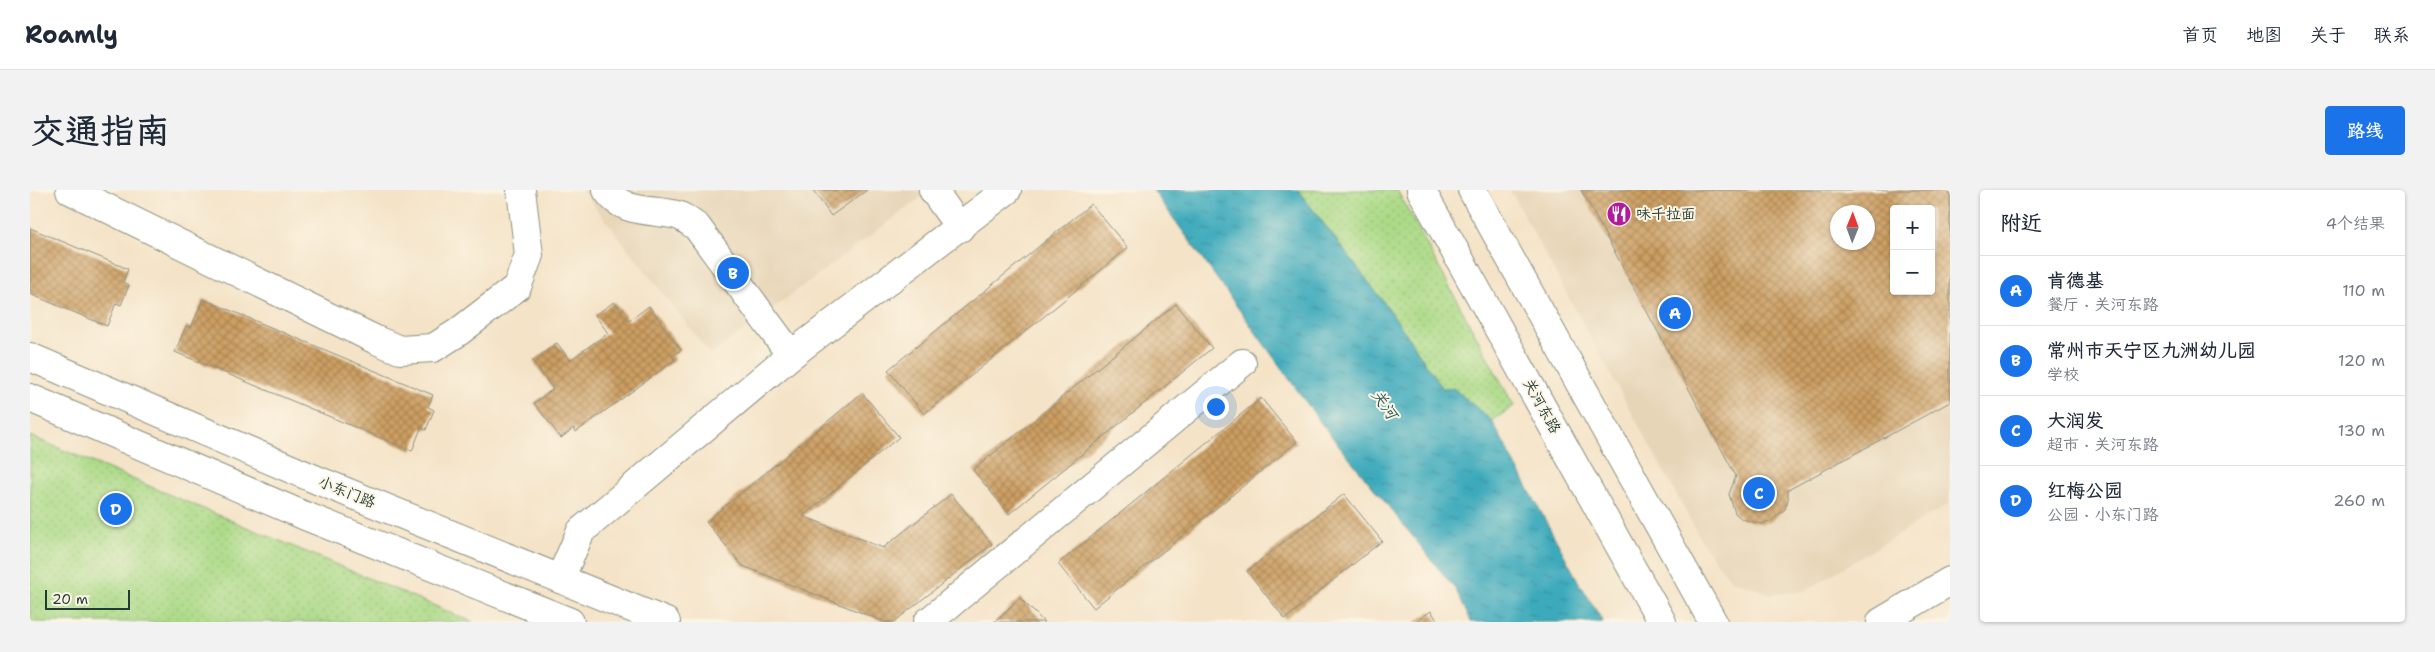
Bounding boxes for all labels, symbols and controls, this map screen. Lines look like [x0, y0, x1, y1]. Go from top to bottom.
text: Roamly [25, 19, 118, 51]
text: 首页 [2182, 23, 2218, 47]
text: 地图 [2246, 23, 2282, 47]
text: 关于 [2310, 23, 2346, 47]
text: 联系 [2374, 23, 2410, 47]
button: 路线 [2325, 106, 2405, 155]
text: 交通指南 [30, 107, 170, 154]
restaurant icon: 味千拉面 [1606, 201, 1632, 227]
place label: 味千拉面 [1636, 204, 1696, 224]
north arrow [1830, 205, 1875, 250]
map controls [1890, 205, 1935, 295]
button: + [1890, 205, 1935, 250]
text: 附近 [2000, 209, 2042, 237]
text: 4个结果 [2326, 213, 2385, 234]
button: − [1890, 250, 1935, 295]
pin: B [717, 254, 749, 292]
text: 肯德基 [2047, 268, 2104, 293]
text: A [2010, 280, 2022, 301]
text: 110 m [2342, 280, 2385, 301]
pin: A [1659, 294, 1691, 332]
text: 餐厅 · 关河东路 [2047, 294, 2158, 315]
text: 常州市天宁区九洲幼儿园 [2047, 338, 2256, 363]
text: B [2011, 350, 2021, 371]
text: 120 m [2338, 350, 2385, 371]
text: 学校 [2047, 364, 2079, 385]
street label: 关河东路 [1519, 375, 1565, 437]
water label: 关河 [1367, 385, 1404, 426]
your location [1203, 394, 1229, 420]
text: 大润发 [2047, 408, 2104, 433]
text: C [2011, 420, 2021, 441]
text: 130 m [2338, 420, 2385, 441]
text: 超市 · 关河东路 [2047, 434, 2158, 455]
street label: 小东门路 [315, 471, 379, 513]
pin: C [1743, 474, 1775, 512]
text: 红梅公园 [2047, 478, 2123, 503]
pin: D [100, 490, 132, 528]
text: D [2010, 490, 2022, 511]
text: 260 m [2333, 490, 2385, 511]
text: 公园 · 小东门路 [2047, 504, 2158, 525]
scale bar [45, 587, 130, 610]
text: 20 m [52, 590, 88, 608]

